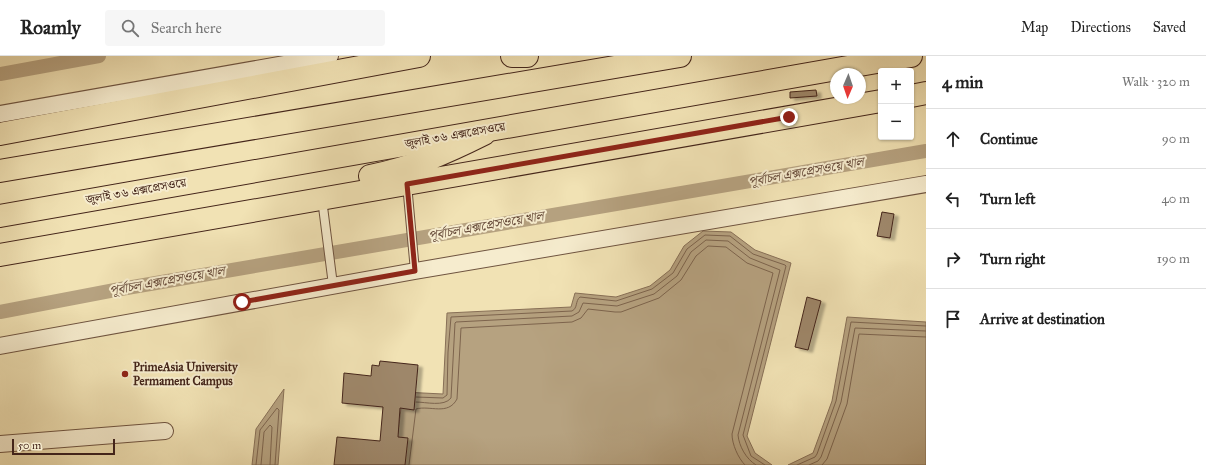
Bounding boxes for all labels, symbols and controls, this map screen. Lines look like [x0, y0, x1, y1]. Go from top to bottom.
search box [105, 10, 385, 46]
text: Roamly [20, 16, 81, 39]
icon: search [119, 17, 141, 39]
text: Search here [151, 19, 222, 37]
text: Map [1021, 19, 1048, 36]
text: Directions [1070, 19, 1131, 36]
text: Saved [1153, 19, 1186, 36]
north arrow [830, 68, 866, 104]
map controls [878, 68, 914, 140]
button: + [878, 68, 914, 104]
text: 4 min [942, 72, 983, 93]
text: Walk · 320 m [1122, 74, 1190, 90]
button: − [878, 104, 914, 140]
route end [780, 108, 798, 126]
street label: জুলাই ৩৬ এক্সপ্রেসওয়ে [402, 118, 507, 151]
icon: ahead [942, 128, 964, 150]
text: Continue [980, 130, 1038, 148]
text: 90 m [1162, 131, 1190, 147]
water label: পূর্বাচল এক্সপ্রেসওয়ে খাল [747, 153, 868, 190]
street label: জুলাই ৩৬ এক্সপ্রেসওয়ে [83, 174, 188, 207]
icon: left [942, 188, 964, 210]
text: Turn left [980, 190, 1036, 208]
text: 40 m [1161, 191, 1190, 207]
water label: পূর্বাচল এক্সপ্রেসওয়ে খাল [427, 207, 548, 244]
icon: right [942, 248, 964, 270]
text: Turn right [980, 250, 1045, 268]
text: 190 m [1157, 251, 1190, 267]
water label: পূর্বাচল এক্সপ্রেসওয়ে খাল [108, 262, 229, 299]
route start [233, 293, 251, 311]
icon: arrive [942, 308, 964, 330]
text: Arrive at destination [980, 310, 1105, 328]
place label: PrimeAsia University Permament Campus [133, 360, 239, 389]
marker: PrimeAsia University Permament Campus [120, 369, 130, 379]
scale bar [12, 437, 115, 456]
text: 50 m [18, 439, 41, 452]

